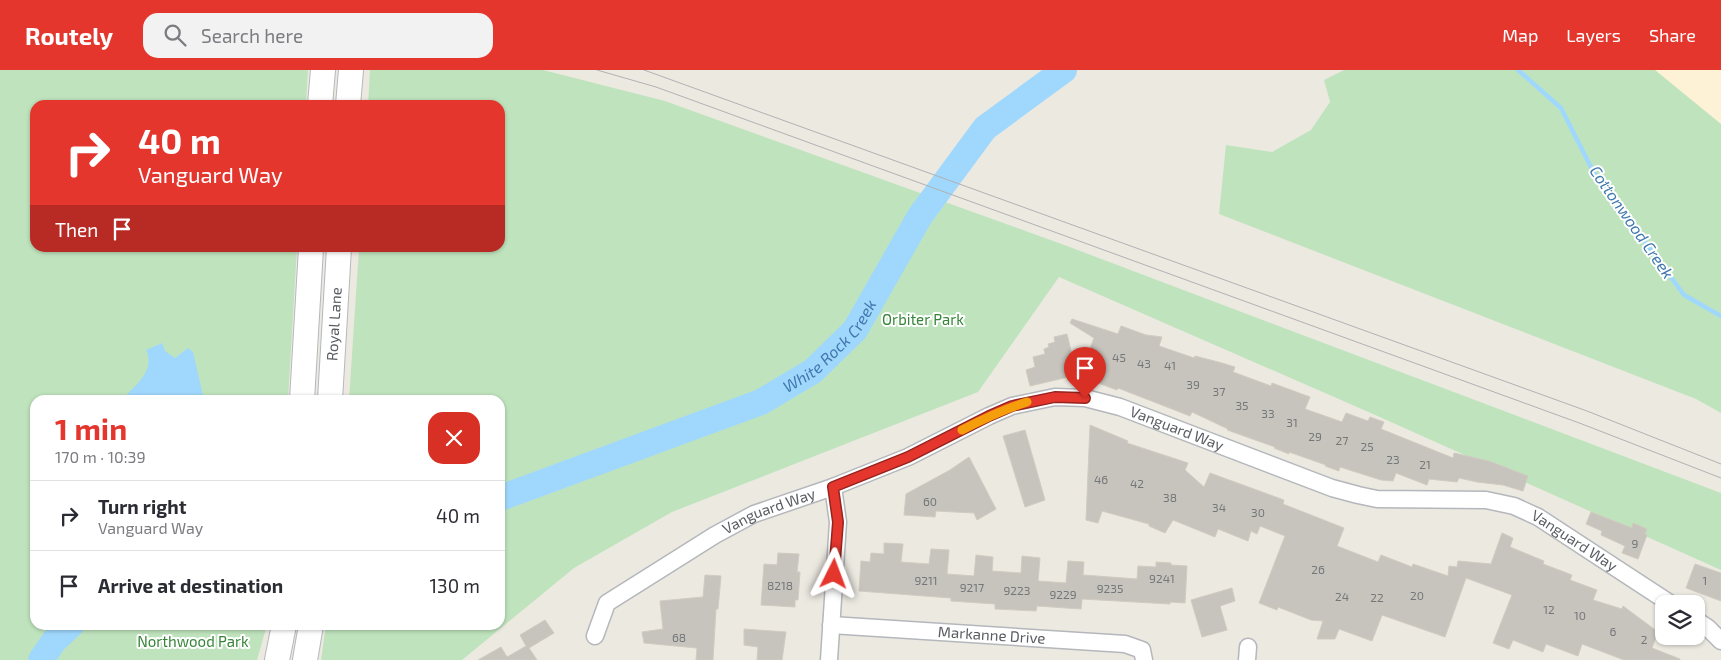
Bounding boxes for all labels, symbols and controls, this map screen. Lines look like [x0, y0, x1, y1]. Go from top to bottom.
search box [143, 13, 493, 58]
text: Routely [25, 21, 113, 50]
icon: search [161, 21, 189, 49]
text: Search here [201, 24, 303, 47]
text: Map [1502, 24, 1538, 46]
text: Layers [1566, 24, 1621, 46]
text: Share [1649, 24, 1696, 46]
text: 40 m [138, 119, 221, 161]
icon: right [55, 120, 120, 185]
text: Vanguard Way [138, 161, 283, 187]
water label: Cottonwood Creek [1586, 162, 1678, 282]
icon: arrive [108, 215, 136, 243]
text: Then [55, 218, 98, 241]
street label: Royal Lane [322, 287, 345, 362]
water label: White Rock Creek [779, 296, 879, 396]
park label: Orbiter Park [882, 310, 964, 328]
pin [1064, 347, 1106, 398]
house number: 45 [1112, 350, 1126, 364]
icon: arrive [1071, 354, 1099, 382]
house number: 43 [1137, 356, 1151, 370]
house number: 41 [1164, 358, 1176, 372]
house number: 39 [1186, 377, 1200, 391]
house number: 37 [1213, 384, 1225, 398]
house number: 35 [1235, 398, 1249, 412]
street label: Vanguard Way [1128, 402, 1227, 454]
house number: 33 [1261, 406, 1275, 420]
text: 1 min [55, 410, 127, 446]
button: close [428, 412, 480, 464]
house number: 31 [1286, 415, 1298, 429]
house number: 29 [1308, 429, 1322, 443]
house number: 27 [1336, 433, 1348, 447]
house number: 25 [1360, 439, 1374, 453]
text: 170 m · 10:39 [55, 447, 146, 466]
house number: 23 [1386, 452, 1400, 466]
house number: 21 [1419, 457, 1431, 471]
house number: 46 [1094, 472, 1108, 486]
house number: 42 [1130, 476, 1144, 490]
street label: Vanguard Way [719, 484, 818, 537]
house number: 38 [1163, 490, 1177, 504]
house number: 60 [923, 494, 937, 508]
text: Turn right [98, 495, 186, 518]
house number: 34 [1212, 500, 1226, 514]
icon: right [55, 502, 83, 530]
text: 40 m [436, 504, 480, 527]
house number: 30 [1251, 505, 1265, 519]
street label: Vanguard Way [1529, 505, 1621, 575]
text: Vanguard Way [98, 518, 203, 537]
house number: 9 [1632, 536, 1639, 550]
position arrow [807, 547, 859, 599]
house number: 26 [1311, 562, 1325, 576]
house number: 9241 [1149, 571, 1175, 585]
icon: arrive [55, 572, 83, 600]
house number: 9211 [914, 573, 938, 587]
house number: 1 [1703, 573, 1707, 587]
text: Arrive at destination [98, 574, 283, 597]
text: 130 m [430, 574, 480, 597]
house number: 8218 [767, 578, 793, 592]
house number: 9217 [960, 580, 984, 594]
house number: 9235 [1097, 581, 1123, 595]
house number: 9223 [1003, 583, 1031, 597]
house number: 9229 [1049, 587, 1077, 601]
house number: 20 [1410, 588, 1424, 602]
house number: 24 [1335, 589, 1349, 603]
house number: 22 [1370, 590, 1384, 604]
map controls [1655, 595, 1705, 645]
button: layers [1655, 595, 1705, 645]
house number: 12 [1543, 602, 1555, 616]
house number: 10 [1574, 608, 1586, 622]
street label: Markanne Drive [937, 622, 1046, 647]
house number: 6 [1610, 624, 1617, 638]
house number: 68 [672, 630, 686, 644]
park label: Northwood Park [137, 632, 249, 650]
house number: 2 [1641, 632, 1648, 646]

